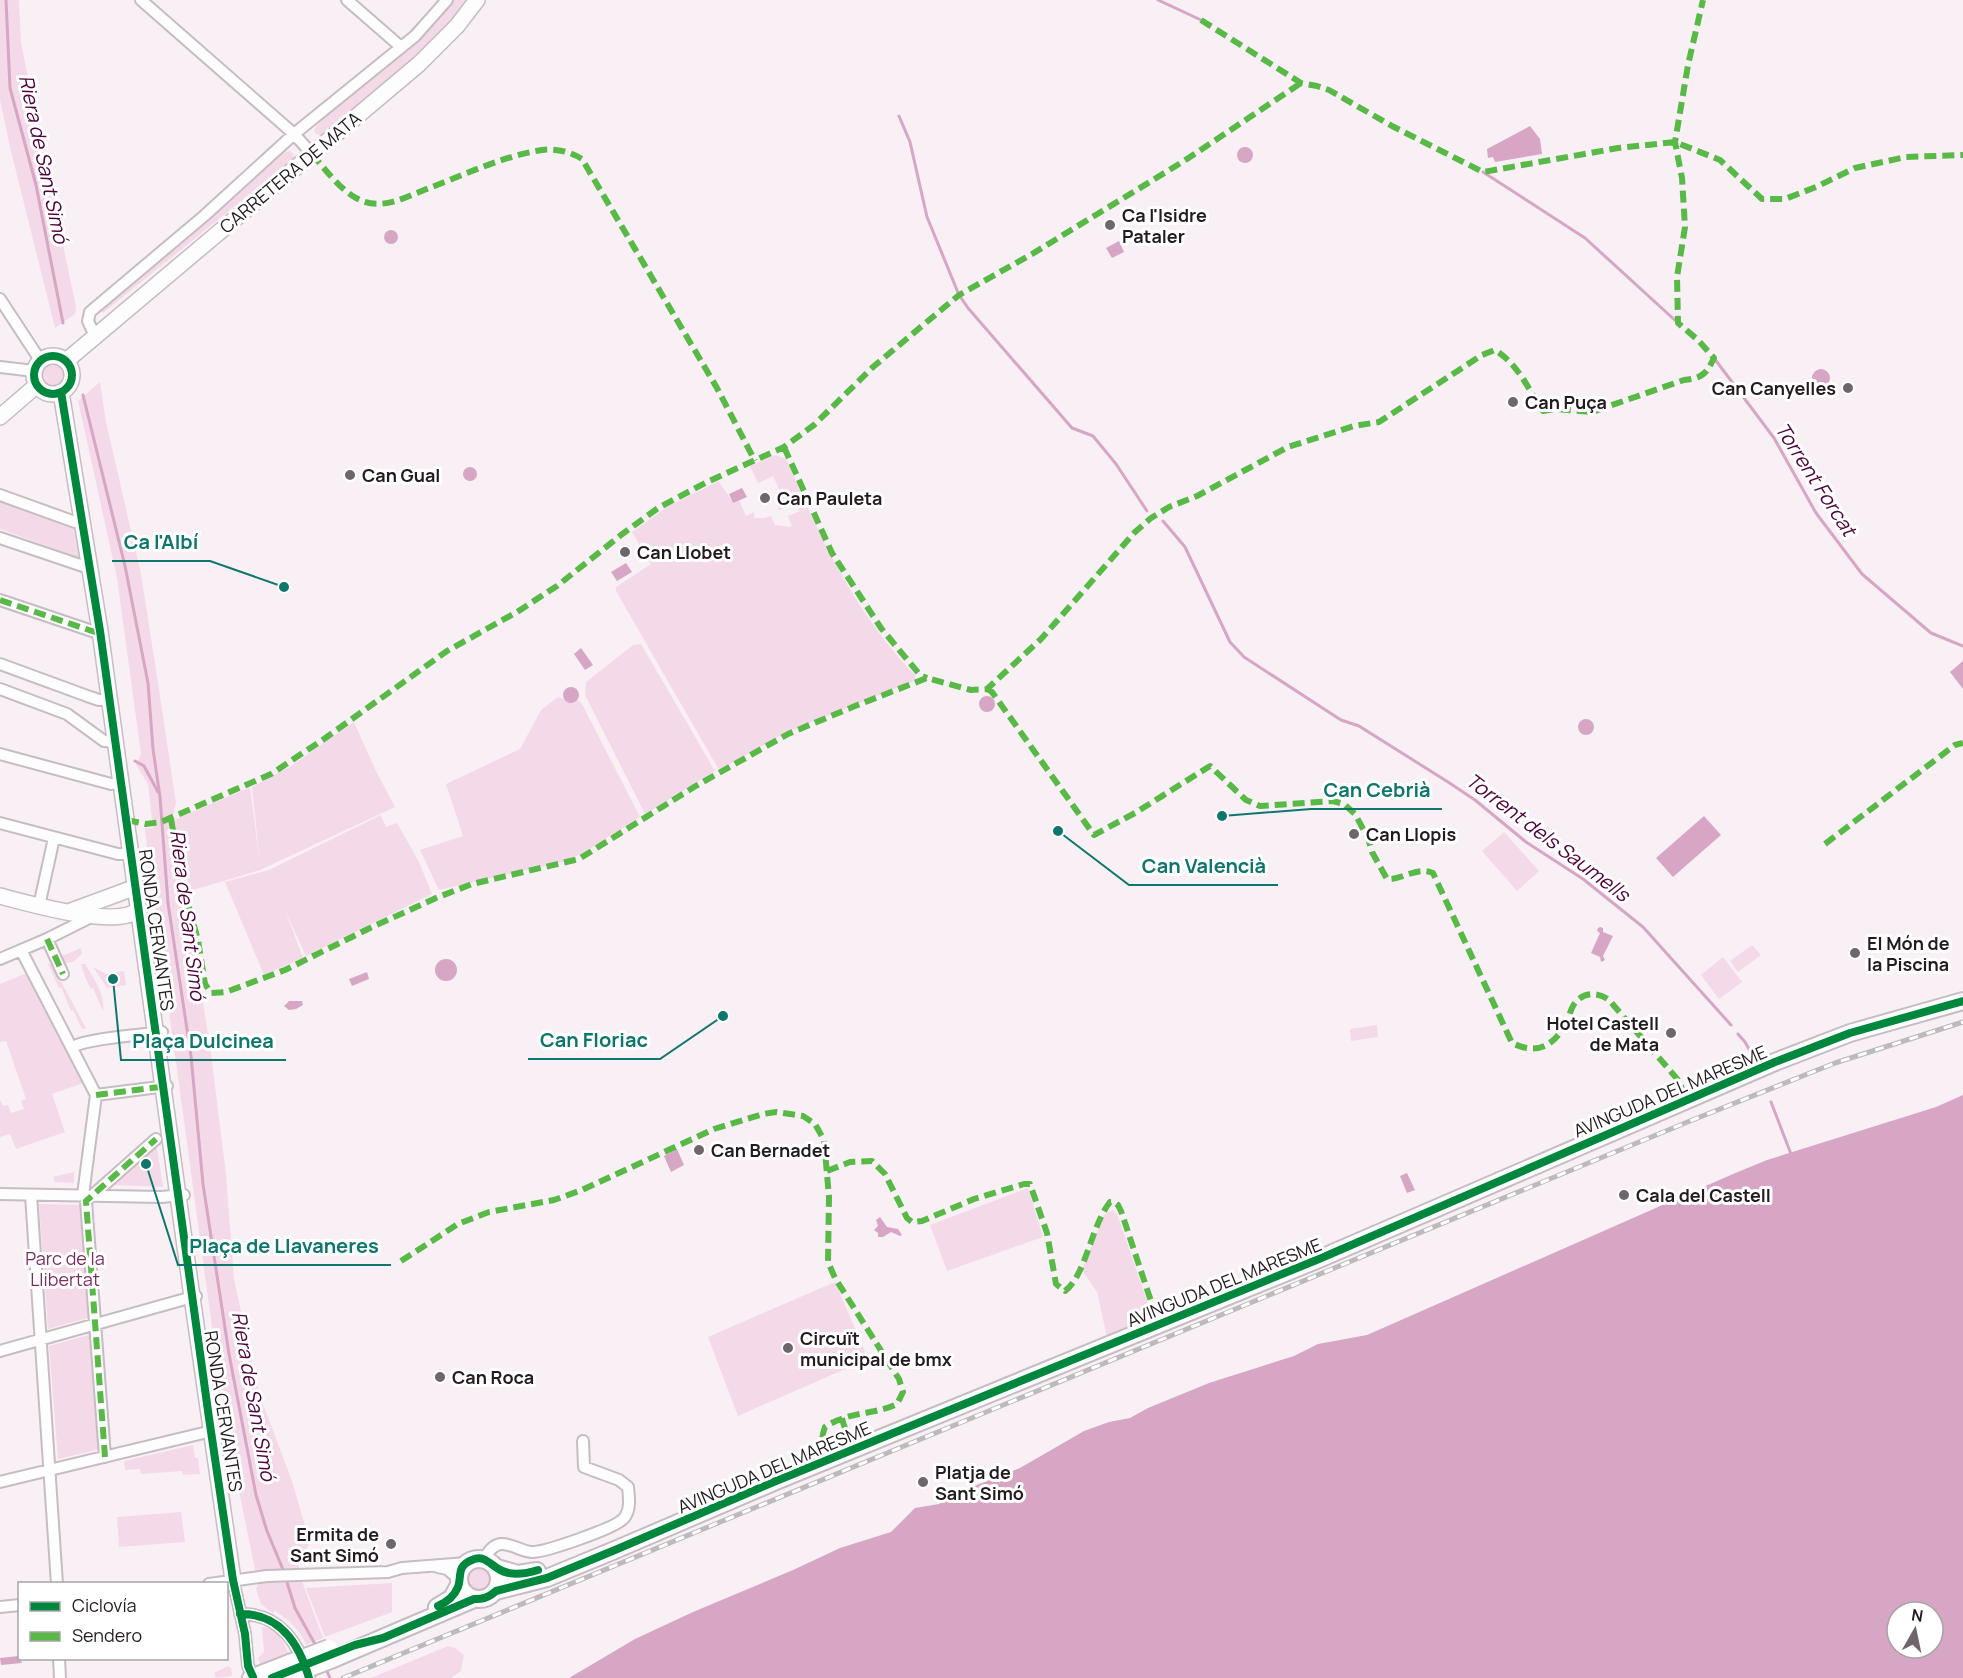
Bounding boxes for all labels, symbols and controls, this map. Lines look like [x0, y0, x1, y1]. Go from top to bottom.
water label: Riera de Sant Simó [13, 72, 75, 247]
street label: CARRETERA DE MATA [214, 105, 366, 238]
place label: Ca l'Isidre Pataler [1122, 203, 1207, 248]
marker: Ca l'Isidre Pataler [1103, 218, 1117, 232]
place label: Can Canyelles [1712, 376, 1836, 400]
marker: Can Canyelles [1841, 381, 1855, 395]
place label: Can Puça [1525, 390, 1607, 414]
marker: Can Puça [1506, 395, 1520, 409]
water label: Torrent Forcat [1769, 417, 1864, 543]
place label: Can Gual [362, 463, 440, 487]
marker: Can Gual [343, 468, 357, 482]
place label: Can Pauleta [777, 486, 882, 510]
marker: Can Pauleta [758, 491, 772, 505]
callout: Ca l'Albí [112, 523, 210, 561]
text: Ca l'Albí [124, 528, 199, 555]
place label: Can Llobet [637, 540, 731, 564]
marker: Can Llobet [618, 545, 632, 559]
water label: Torrent dels Saumells [1461, 767, 1636, 908]
callout: Can Cebrià [1311, 771, 1442, 809]
text: Can Cebrià [1323, 776, 1431, 803]
place label: Can Llopis [1366, 822, 1456, 846]
marker: Can Llopis [1347, 827, 1361, 841]
water label: Riera de Sant Simó [164, 828, 212, 1003]
callout: Can Valencià [1129, 847, 1278, 885]
street label: RONDA CERVANTES [134, 848, 180, 1012]
text: Can Valencià [1142, 852, 1266, 879]
place label: El Món de la Piscina [1867, 931, 1950, 976]
marker: El Món de la Piscina [1848, 946, 1862, 960]
place label: Hotel Castell de Mata [1546, 1011, 1659, 1056]
callout: Can Floriac [528, 1021, 660, 1059]
callout: Plaça Dulcinea [121, 1022, 286, 1060]
text: Can Floriac [540, 1026, 648, 1053]
marker: Hotel Castell de Mata [1664, 1026, 1678, 1040]
text: Plaça Dulcinea [132, 1027, 274, 1054]
street label: AVINGUDA DEL MARESME [1570, 1039, 1770, 1143]
place label: Can Bernadet [711, 1138, 830, 1162]
marker: Can Bernadet [692, 1143, 706, 1157]
place label: Cala del Castell [1636, 1183, 1771, 1207]
marker: Cala del Castell [1617, 1188, 1631, 1202]
callout: Plaça de Llavaneres [178, 1227, 391, 1265]
text: Plaça de Llavaneres [189, 1232, 379, 1259]
street label: AVINGUDA DEL MARESME [1123, 1232, 1325, 1332]
park label: Parc de la Llibertat [25, 1246, 105, 1291]
water label: Riera de Sant Simó [226, 1309, 282, 1484]
place label: Circuït municipal de bmx [800, 1326, 952, 1371]
street label: RONDA CERVANTES [199, 1329, 249, 1493]
marker: Circuït municipal de bmx [781, 1341, 795, 1355]
place label: Can Roca [452, 1365, 534, 1389]
marker: Can Roca [433, 1370, 447, 1384]
street label: AVINGUDA DEL MARESME [674, 1415, 874, 1519]
place label: Platja de Sant Simó [935, 1460, 1024, 1505]
marker: Platja de Sant Simó [916, 1475, 930, 1489]
place label: Ermita de Sant Simó [290, 1522, 379, 1567]
marker: Ermita de Sant Simó [384, 1537, 398, 1551]
legend [18, 1582, 228, 1660]
text: Ciclovía [72, 1593, 137, 1617]
north arrow [1885, 1600, 1945, 1660]
text: N [1910, 1603, 1925, 1627]
text: Sendero [72, 1623, 142, 1647]

